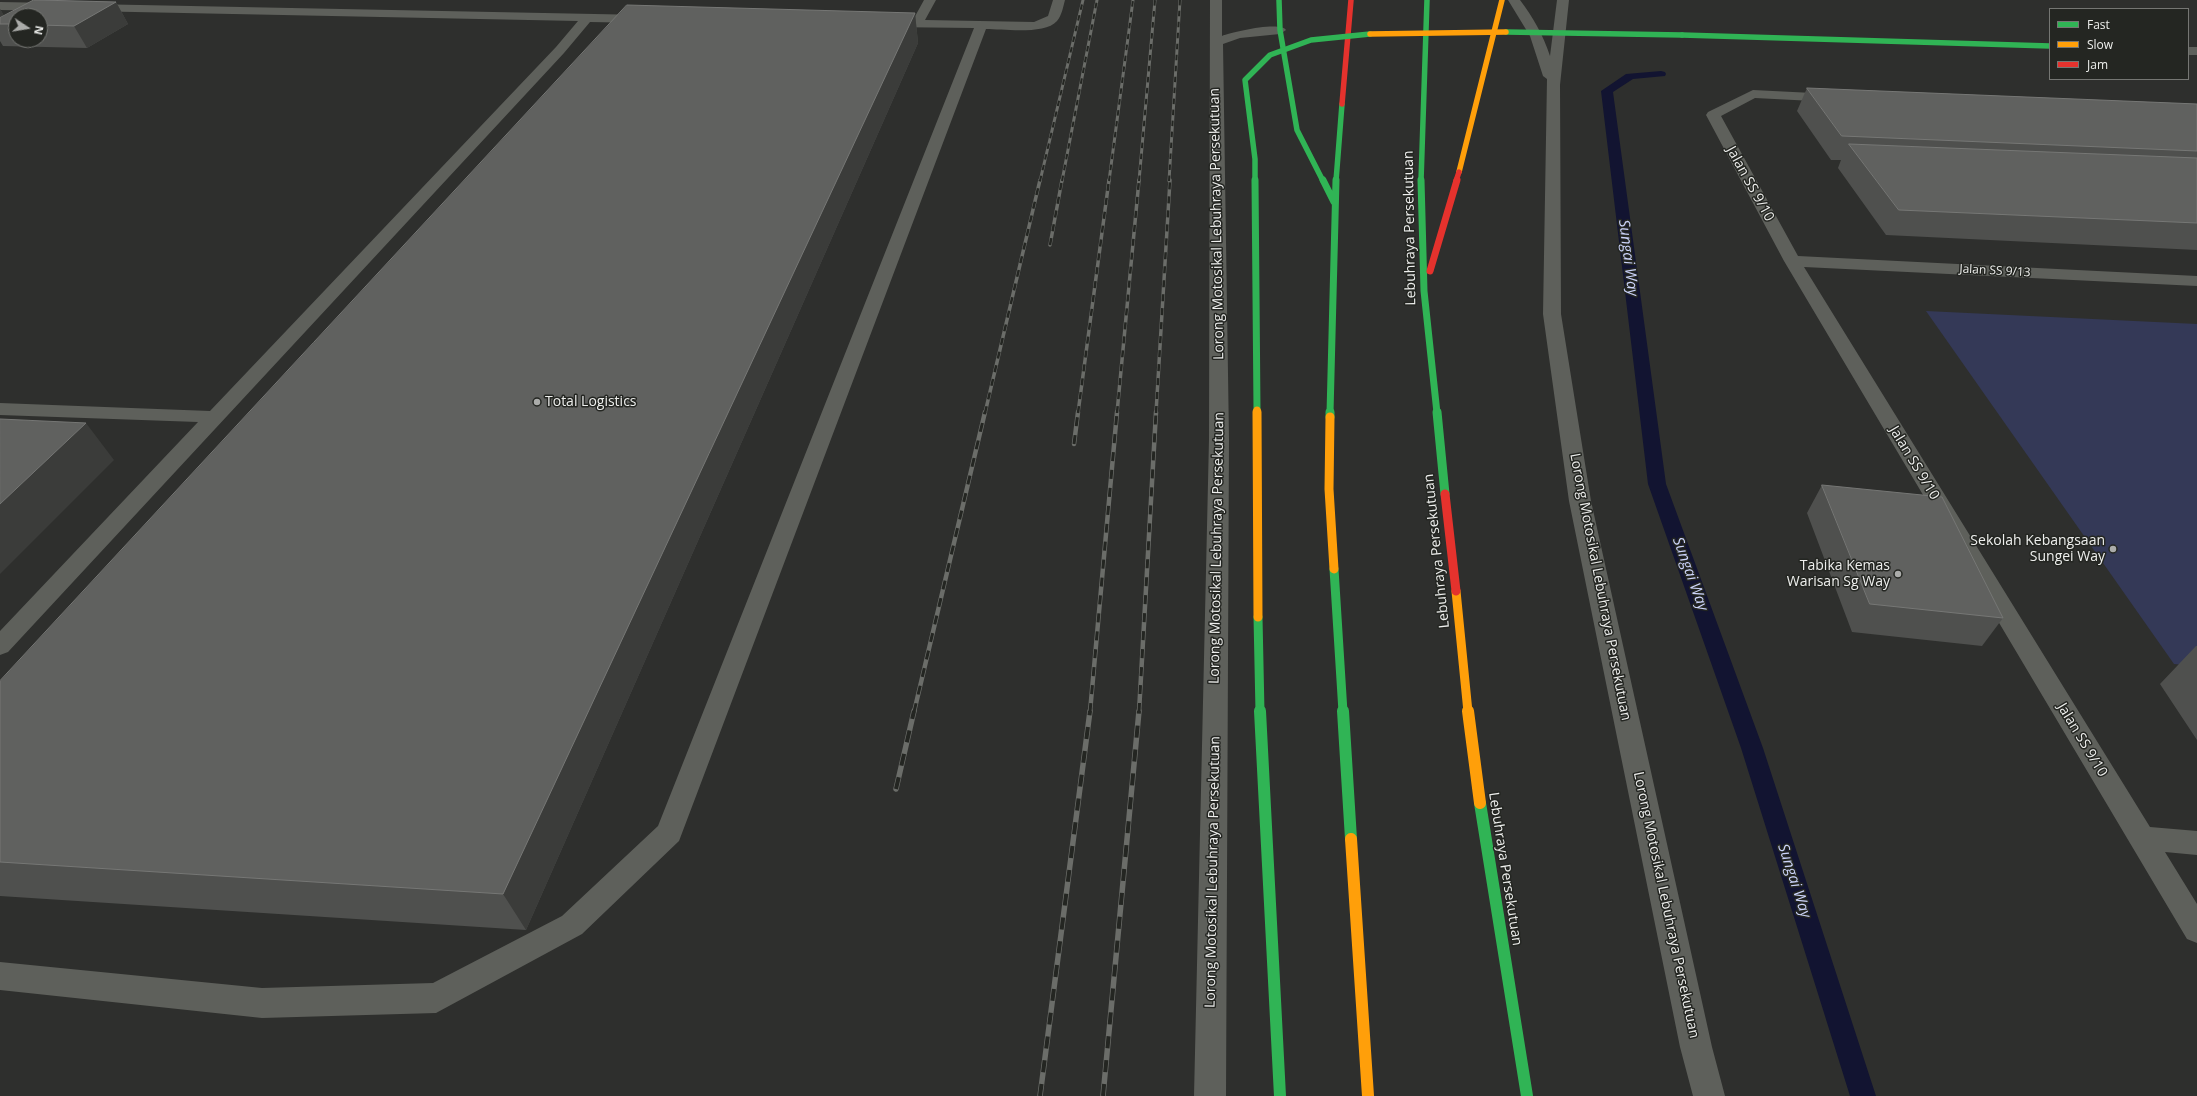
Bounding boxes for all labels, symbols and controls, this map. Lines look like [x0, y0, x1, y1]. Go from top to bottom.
north arrow [8, 8, 48, 48]
legend [2049, 8, 2189, 80]
text: Fast [2087, 16, 2110, 33]
text: N [31, 24, 48, 36]
text: Slow [2087, 36, 2113, 53]
text: Jam [2087, 56, 2108, 73]
street label: Lorong Motosikal Lebuhraya Persekutuan [1206, 88, 1228, 360]
street label: Jalan SS 9/10 [1722, 144, 1778, 224]
street label: Lebuhraya Persekutuan [1400, 150, 1420, 306]
water label: Sungai Way [1614, 219, 1642, 297]
street label: Jalan SS 9/13 [1959, 262, 2031, 280]
place label: Total Logistics [545, 394, 637, 410]
marker: Total Logistics [532, 397, 542, 407]
street label: Lorong Motosikal Lebuhraya Persekutuan [1206, 412, 1228, 684]
street label: Jalan SS 9/10 [1885, 423, 1943, 503]
street label: Lorong Motosikal Lebuhraya Persekutuan [1566, 452, 1634, 722]
street label: Lebuhraya Persekutuan [1421, 473, 1453, 629]
place label: Sekolah Kebangsaan Sungei Way [1970, 533, 2105, 566]
water label: Sungai Way [1668, 535, 1712, 613]
marker: Sekolah Kebangsaan Sungei Way [2108, 544, 2118, 554]
place label: Tabika Kemas Warisan Sg Way [1787, 558, 1890, 590]
marker: Tabika Kemas Warisan Sg Way [1893, 569, 1903, 579]
street label: Jalan SS 9/10 [2053, 700, 2111, 780]
street label: Lorong Motosikal Lebuhraya Persekutuan [1202, 736, 1224, 1008]
street label: Lorong Motosikal Lebuhraya Persekutuan [1630, 770, 1702, 1040]
street label: Lebuhraya Persekutuan [1485, 791, 1525, 947]
water label: Sungai Way [1774, 842, 1814, 920]

